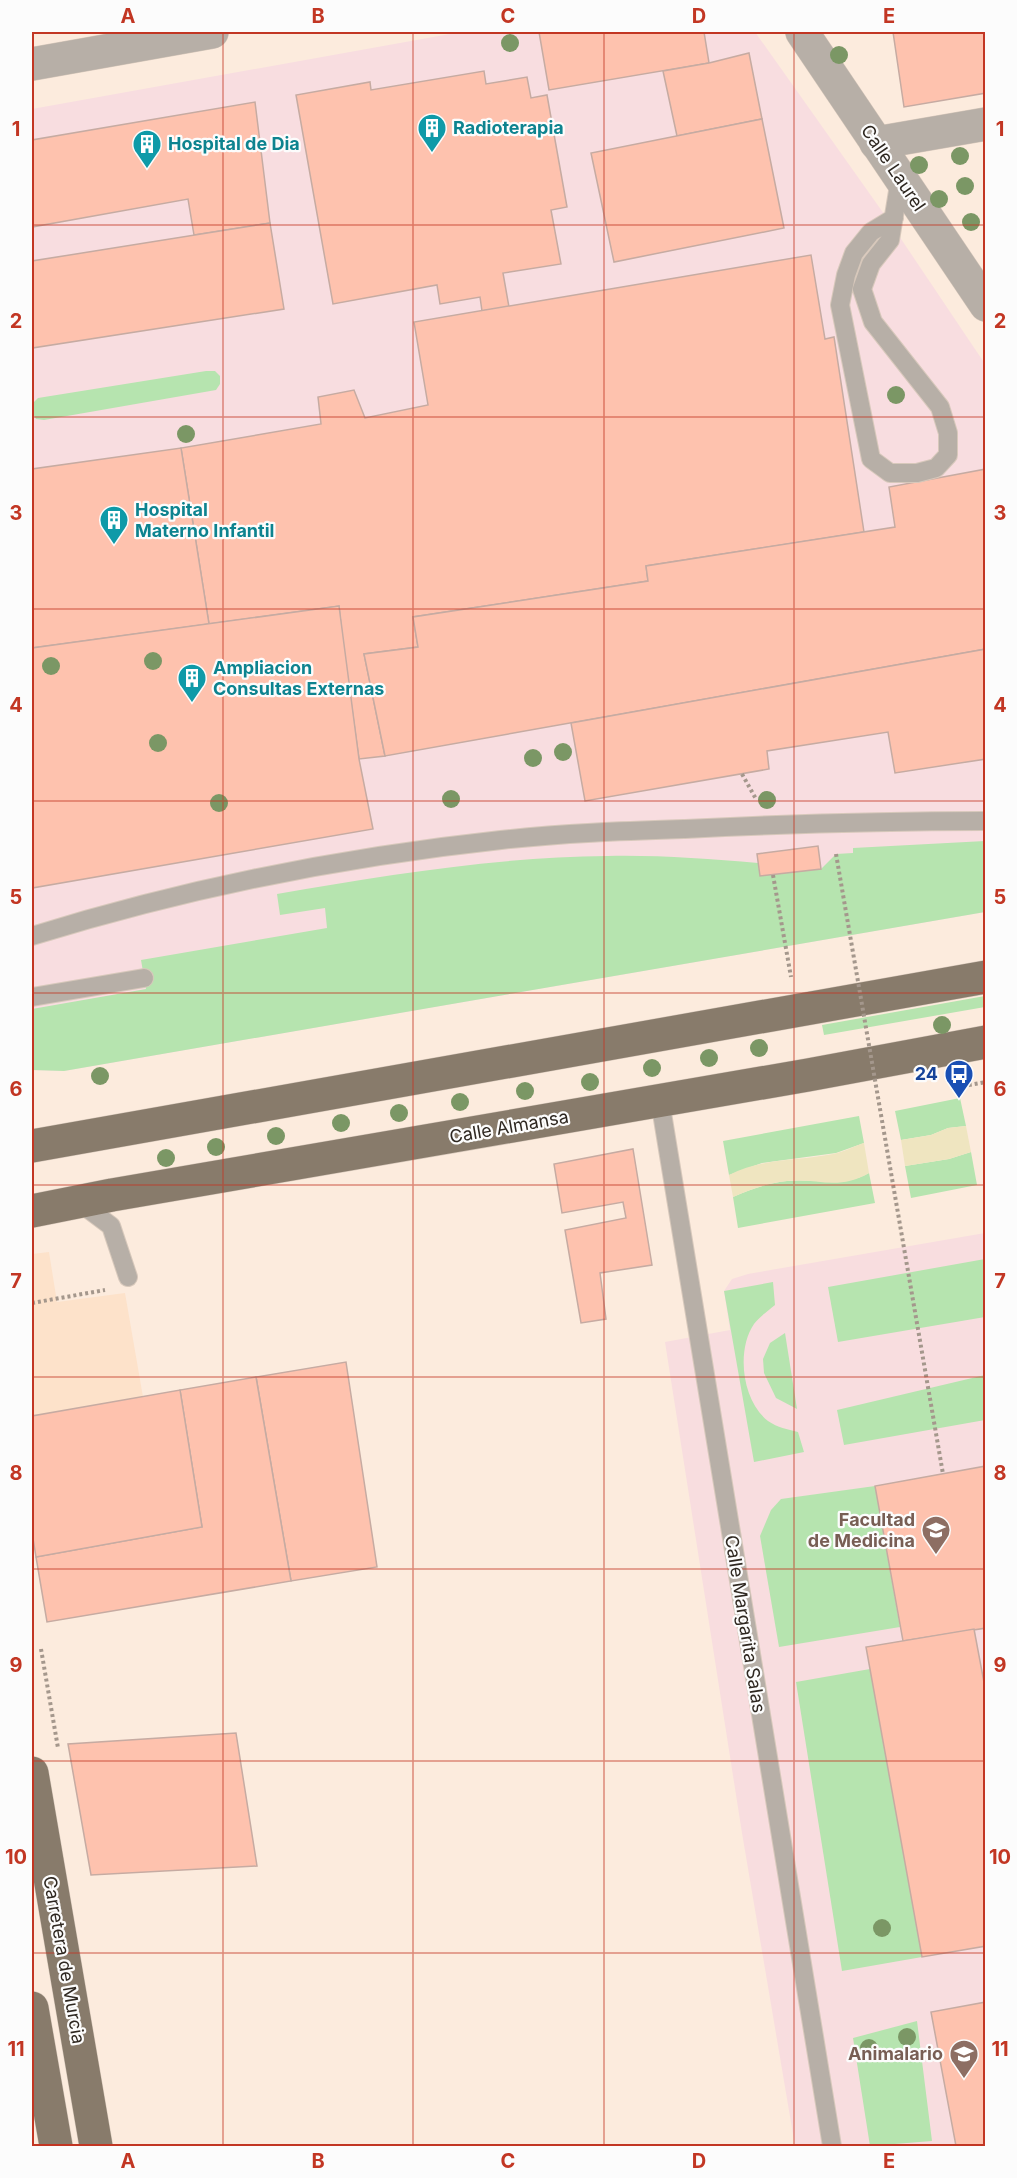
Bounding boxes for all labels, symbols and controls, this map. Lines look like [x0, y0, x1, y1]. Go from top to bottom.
text: A [121, 4, 136, 28]
text: B [311, 4, 325, 28]
text: C [501, 4, 515, 28]
text: D [692, 4, 706, 28]
text: E [883, 4, 895, 28]
building icon: Radioterapia [416, 112, 448, 154]
text: 1 [12, 117, 20, 141]
place label: Radioterapia [453, 117, 564, 138]
text: 1 [996, 117, 1004, 141]
street label: Calle Laurel [857, 120, 930, 215]
building icon: Hospital de Dia [131, 128, 163, 170]
place label: Hospital de Dia [168, 133, 300, 154]
text: 2 [10, 309, 22, 333]
text: 2 [994, 309, 1006, 333]
place label: Hospital Materno Infantil [135, 499, 274, 541]
text: 3 [10, 501, 22, 525]
text: 3 [994, 501, 1006, 525]
building icon: Hospital Materno Infantil [98, 504, 130, 546]
place label: Ampliacion Consultas Externas [213, 657, 384, 699]
building icon: Ampliacion Consultas Externas [176, 662, 208, 704]
text: 4 [9, 693, 23, 717]
text: 4 [993, 693, 1007, 717]
text: 5 [10, 885, 22, 909]
text: 5 [994, 885, 1006, 909]
bus stop icon: 24 [943, 1058, 975, 1100]
place label: 24 [915, 1063, 938, 1084]
text: 6 [10, 1077, 23, 1101]
text: 6 [994, 1077, 1007, 1101]
street label: Calle Almansa [448, 1106, 570, 1147]
text: 7 [10, 1269, 22, 1293]
text: 7 [994, 1269, 1006, 1293]
text: 8 [9, 1461, 23, 1485]
text: 8 [993, 1461, 1007, 1485]
place label: Facultad de Medicina [808, 1509, 915, 1551]
school or university icon: Facultad de Medicina [920, 1514, 952, 1556]
street label: Calle Margarita Salas [721, 1534, 770, 1714]
text: 9 [10, 1653, 23, 1677]
text: 9 [994, 1653, 1007, 1677]
text: 10 [5, 1845, 27, 1869]
text: 10 [989, 1845, 1011, 1869]
street label: Carretera de Murcia [39, 1874, 90, 2046]
text: 11 [7, 2037, 25, 2061]
text: 11 [991, 2037, 1009, 2061]
school or university icon: Animalario [948, 2038, 980, 2080]
place label: Animalario [848, 2043, 943, 2064]
text: A [121, 2149, 136, 2173]
text: B [311, 2149, 325, 2173]
text: C [501, 2149, 515, 2173]
text: D [692, 2149, 706, 2173]
text: E [883, 2149, 895, 2173]

